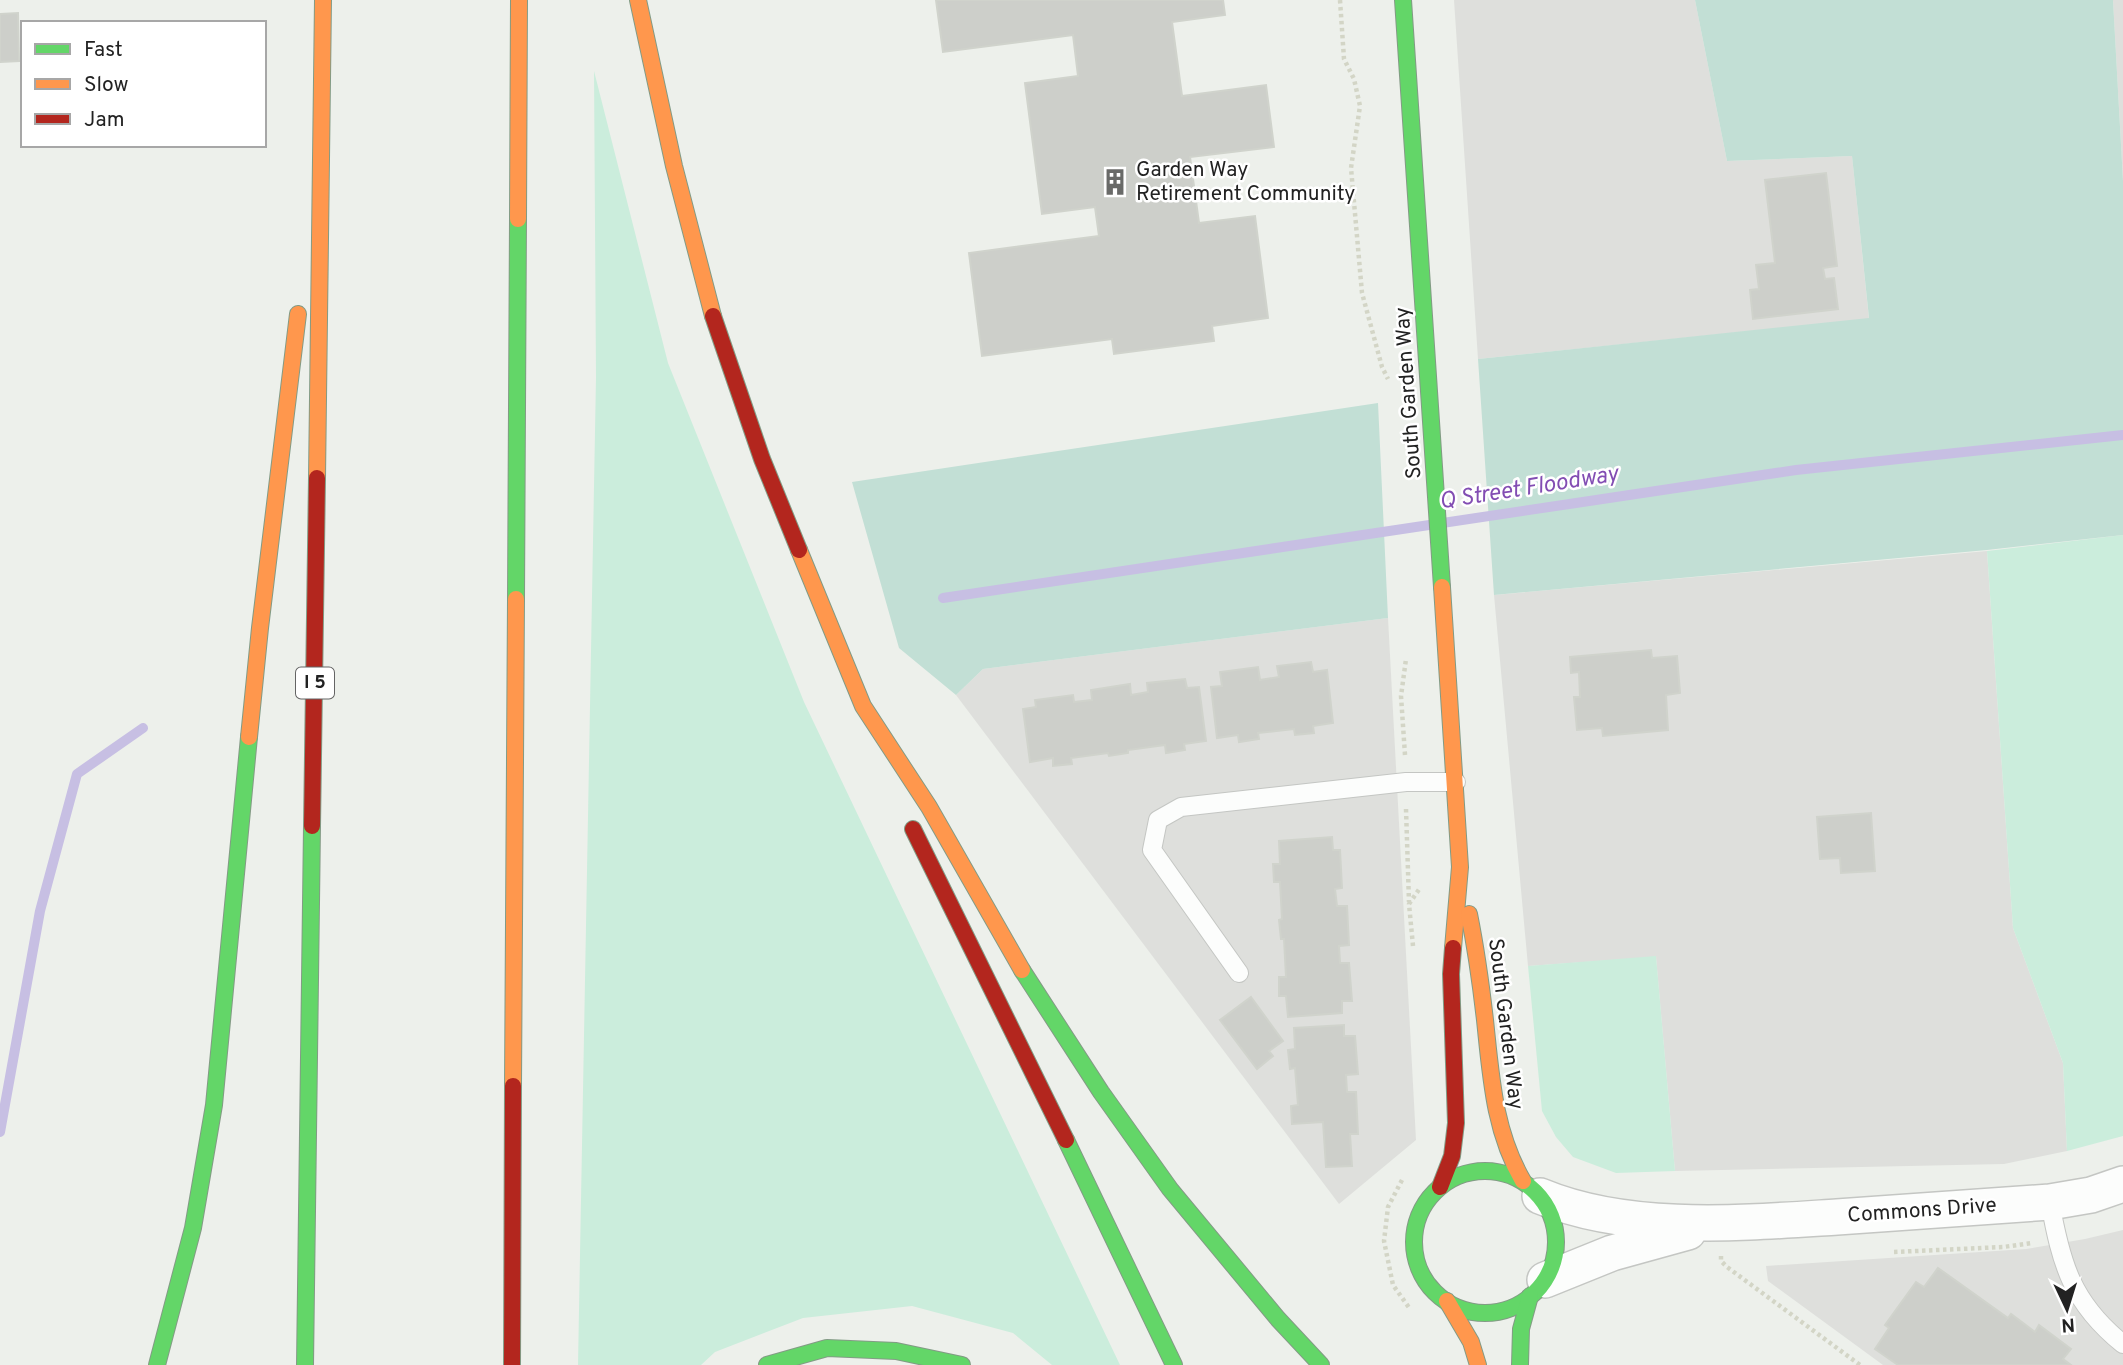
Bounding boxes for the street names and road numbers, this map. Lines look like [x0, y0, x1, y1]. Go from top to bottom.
street label: South Garden Way [1390, 306, 1428, 480]
road number: I 5 [296, 668, 334, 698]
street label: South Garden Way [1481, 937, 1529, 1111]
street label: Commons Drive [1847, 1192, 1997, 1230]

